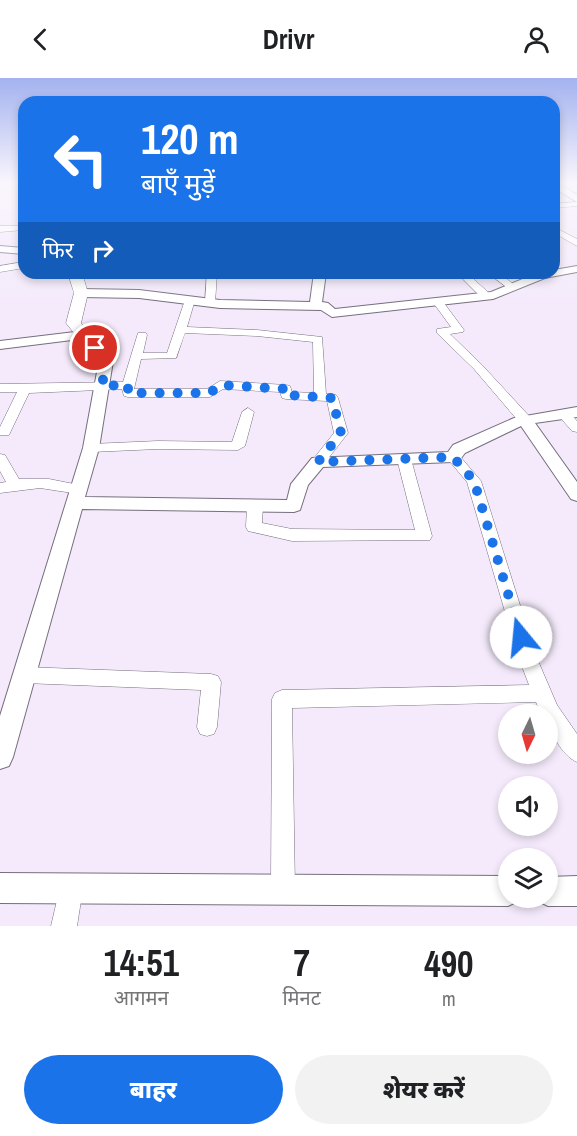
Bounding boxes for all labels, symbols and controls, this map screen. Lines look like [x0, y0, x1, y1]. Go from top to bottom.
text: Drivr [263, 21, 314, 57]
icon: back [24, 23, 57, 56]
icon: person [520, 23, 553, 56]
text: 120 m [141, 111, 239, 167]
icon: left [42, 120, 120, 198]
text: बाएँ मुड़ें [141, 165, 215, 201]
icon: right [86, 234, 119, 267]
text: फिर [42, 235, 74, 265]
pin [69, 322, 120, 373]
icon: arrive [78, 331, 111, 364]
position arrow [489, 605, 553, 669]
north arrow [498, 704, 558, 764]
map controls [498, 704, 558, 908]
button: sound [498, 776, 558, 836]
button: layers [498, 848, 558, 908]
text: 14:51 [103, 939, 179, 987]
text: 7 [293, 939, 310, 987]
text: 490 [424, 940, 473, 988]
text: आगमन [114, 984, 169, 1011]
text: मिनट [282, 984, 321, 1011]
text: m [442, 985, 456, 1012]
button: बाहर [24, 1055, 283, 1124]
button: शेयर करें [295, 1055, 553, 1124]

